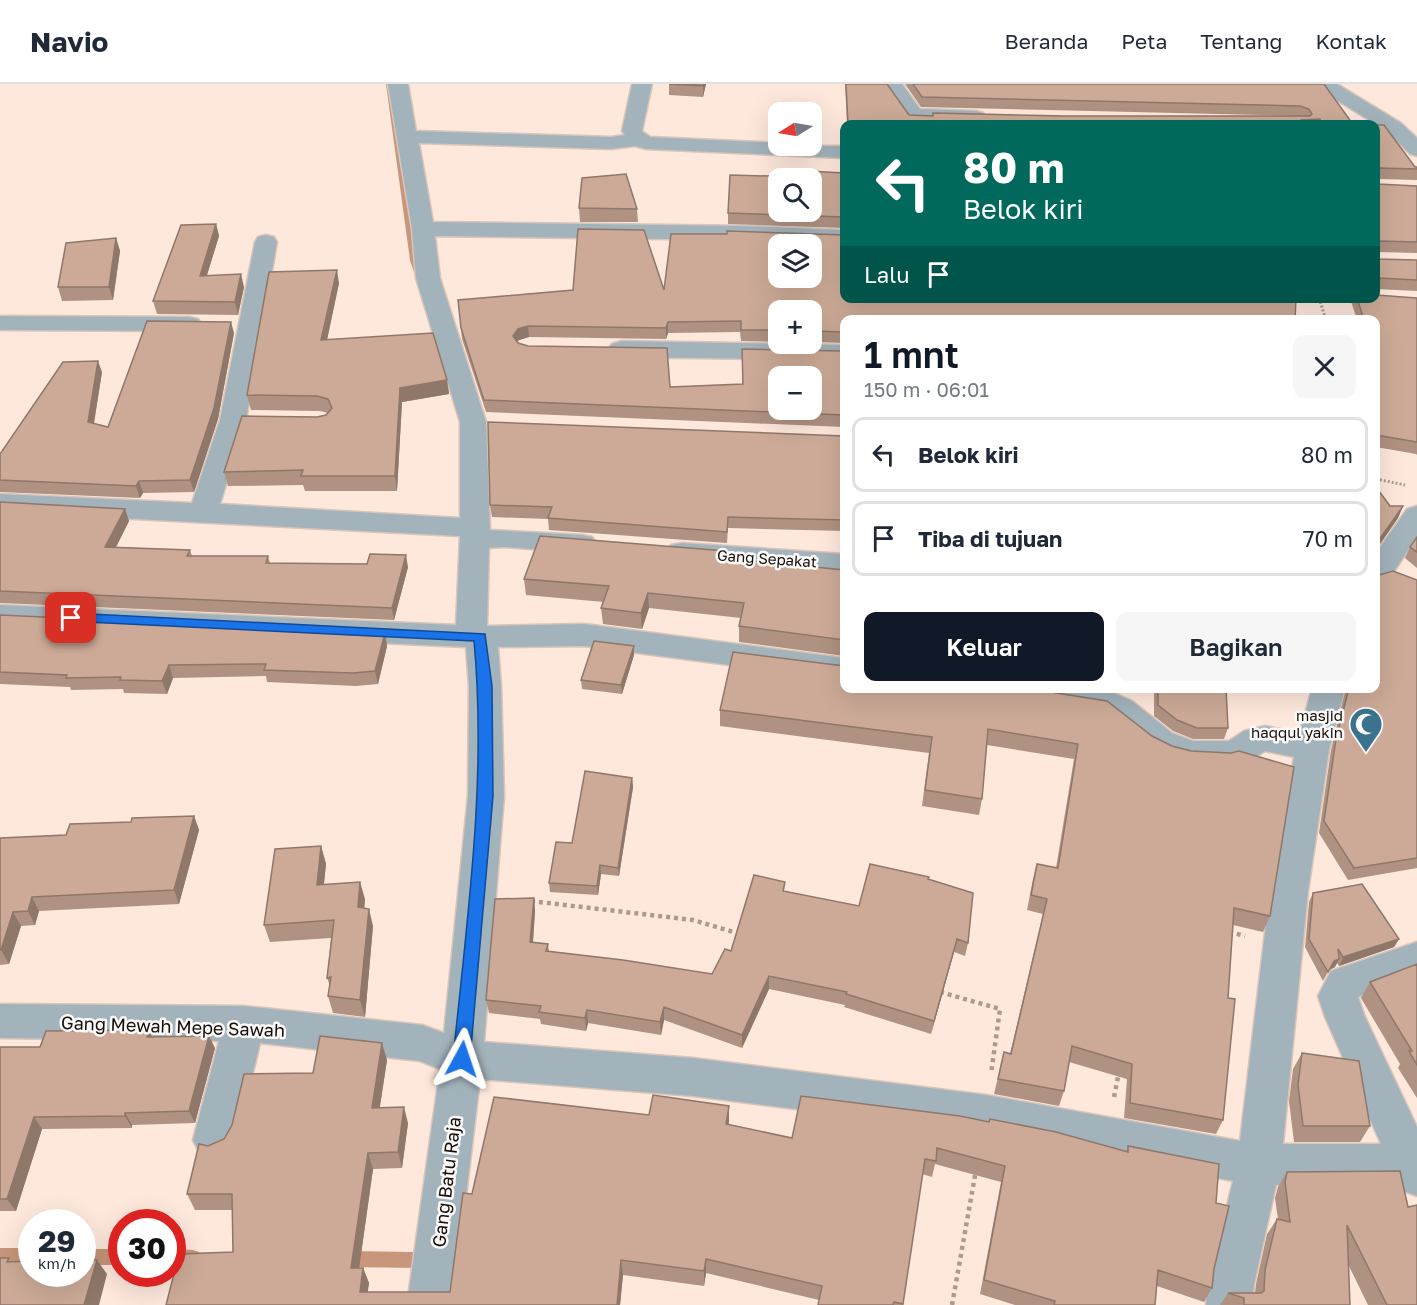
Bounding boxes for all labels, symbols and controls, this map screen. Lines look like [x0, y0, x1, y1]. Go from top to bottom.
text: Navio [30, 25, 108, 58]
text: Beranda [1005, 28, 1088, 54]
text: Peta [1121, 28, 1167, 54]
text: Tentang [1200, 28, 1282, 54]
text: Kontak [1315, 28, 1387, 54]
north arrow [768, 102, 822, 156]
map controls [768, 102, 822, 420]
text: 80 m [963, 142, 1064, 192]
icon: left [864, 144, 942, 222]
button: search [768, 168, 822, 222]
text: Belok kiri [963, 193, 1084, 225]
button: layers [768, 234, 822, 288]
icon: arrive [922, 258, 955, 291]
text: Lalu [864, 261, 910, 288]
button: + [768, 300, 822, 354]
text: 1 mnt [864, 333, 959, 376]
button: close [1293, 335, 1356, 398]
button: − [768, 366, 822, 420]
text: 150 m · 06:01 [864, 377, 989, 401]
icon: left [867, 438, 900, 471]
text: Belok kiri [918, 441, 1019, 468]
text: 80 m [1301, 441, 1353, 468]
icon: arrive [867, 522, 900, 555]
text: Tiba di tujuan [918, 525, 1062, 552]
text: 70 m [1303, 525, 1353, 552]
street label: Gang Sepakat [717, 546, 817, 570]
pin [45, 592, 96, 643]
icon: arrive [54, 601, 87, 634]
button: Keluar [864, 612, 1104, 681]
button: Bagikan [1116, 612, 1356, 681]
place label: masjid haqqul yakin [1251, 706, 1343, 741]
mosque icon: masjid haqqul yakin [1348, 706, 1384, 753]
street label: Gang Mewah Mepe Sawah [61, 1011, 285, 1041]
position arrow [430, 1027, 494, 1091]
street label: Gang Batu Raja [427, 1115, 465, 1249]
speed limit sign: 30 [108, 1209, 186, 1287]
text: 29 [38, 1223, 76, 1259]
text: km/h [38, 1254, 76, 1272]

